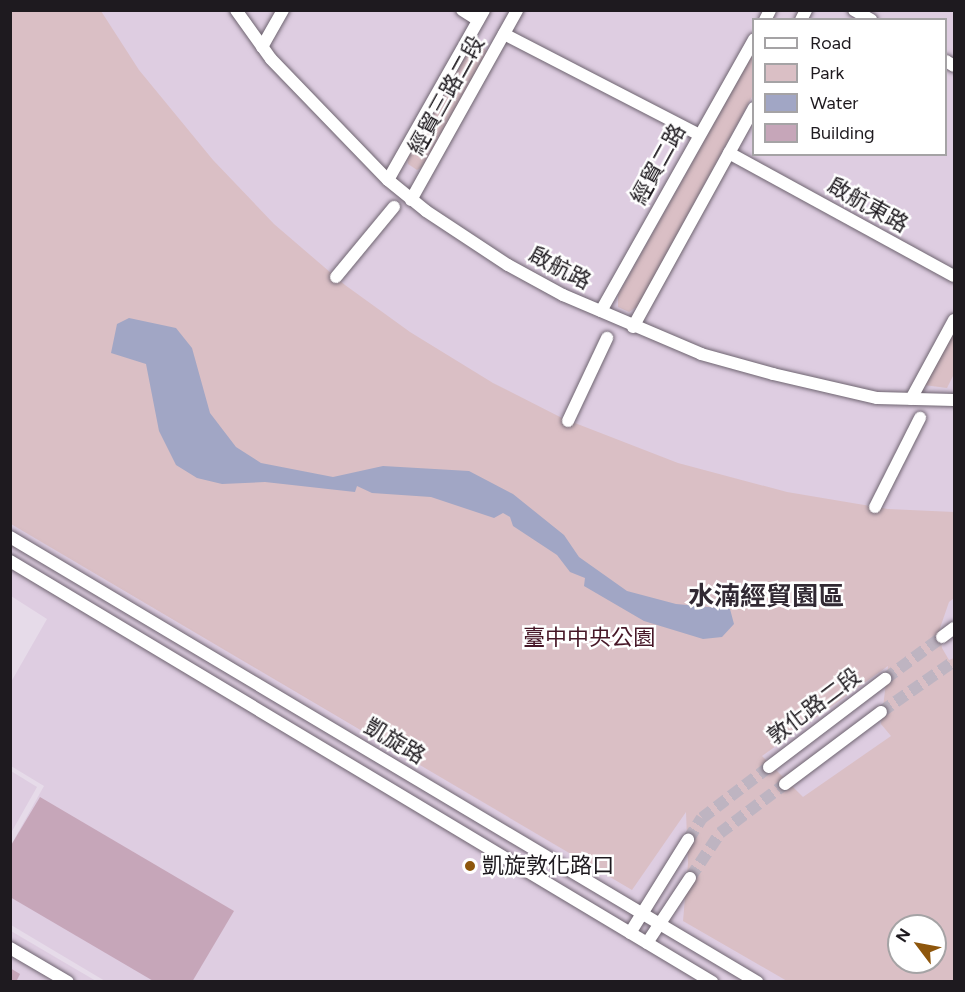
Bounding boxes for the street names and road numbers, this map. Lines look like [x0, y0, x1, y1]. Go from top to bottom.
street label: 經貿三路二段 [402, 31, 490, 159]
street label: 經貿二路 [625, 119, 691, 209]
street label: 啟航東路 [823, 172, 913, 238]
street label: 啟航路 [525, 241, 595, 295]
street label: 敦化路二段 [762, 662, 866, 750]
street label: 凱旋路 [360, 713, 430, 769]

